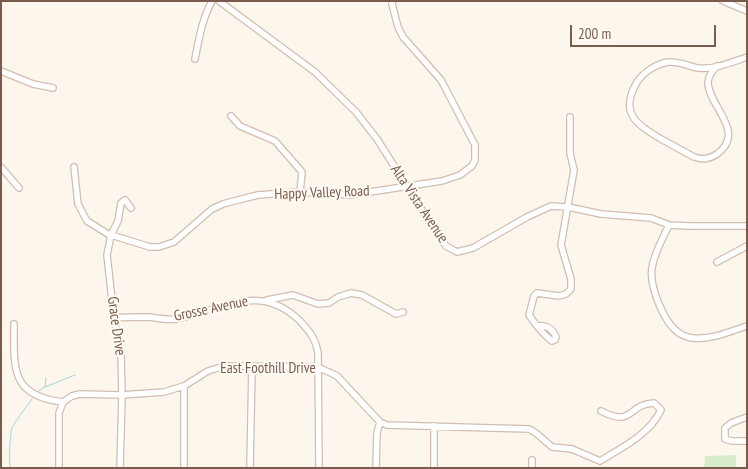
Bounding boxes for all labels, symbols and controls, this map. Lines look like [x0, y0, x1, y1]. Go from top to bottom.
scale bar [573, 15, 719, 47]
text: 200 m [578, 24, 611, 43]
street label: Alta Vista Avenue [386, 161, 452, 247]
street label: Happy Valley Road [274, 182, 370, 204]
street label: Grosse Avenue [172, 292, 250, 326]
street label: Grace Drive [103, 295, 129, 357]
street label: East Foothill Drive [220, 360, 316, 378]

